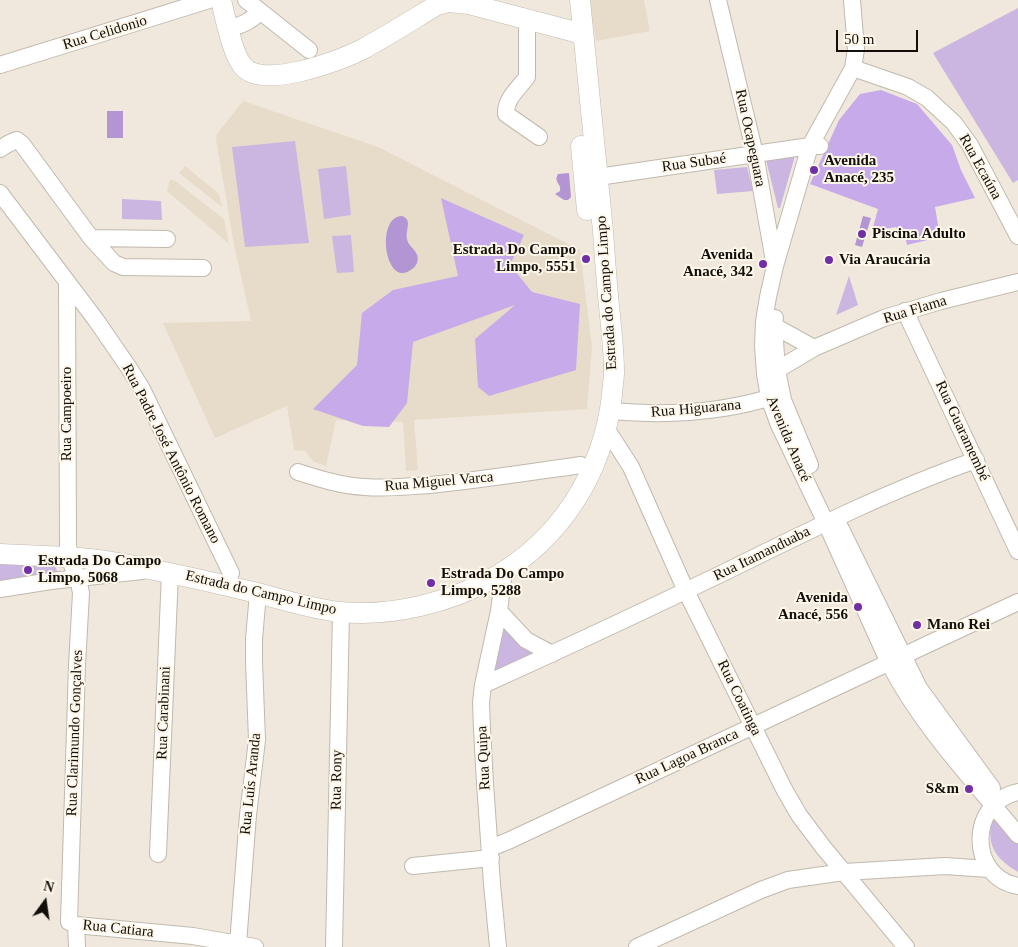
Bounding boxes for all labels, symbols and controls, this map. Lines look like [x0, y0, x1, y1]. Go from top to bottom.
street label: Rua Celidonio [61, 12, 149, 54]
scale bar [838, 20, 920, 52]
text: 50 m [844, 31, 874, 47]
street label: Rua Ocapeguara [731, 87, 769, 189]
street label: Rua Ecaúna [955, 131, 1005, 203]
street label: Rua Subaé [661, 150, 727, 176]
place label: Avenida Anacé, 235 [824, 152, 894, 187]
marker: Avenida Anacé, 235 [808, 164, 820, 176]
street label: Estrada do Campo Limpo [593, 215, 621, 371]
place label: Piscina Adulto [872, 225, 966, 243]
marker: Piscina Adulto [856, 228, 868, 240]
place label: Estrada Do Campo Limpo, 5551 [453, 241, 576, 276]
place label: Avenida Anacé, 342 [683, 246, 753, 281]
place label: Via Araucária [839, 251, 931, 269]
marker: Estrada Do Campo Limpo, 5551 [580, 253, 592, 265]
marker: Via Araucária [823, 254, 835, 266]
marker: Avenida Anacé, 342 [757, 258, 769, 270]
street label: Rua Flama [881, 292, 949, 328]
street label: Rua Padre José Antônio Romano [118, 361, 224, 547]
street label: Rua Campoeiro [58, 367, 76, 461]
street label: Rua Guaramembé [931, 378, 993, 484]
street label: Avenida Anacé [762, 393, 814, 485]
street label: Rua Higuarana [650, 396, 742, 422]
street label: Rua Miguel Varca [384, 468, 494, 496]
street label: Rua Itamanduaba [711, 523, 813, 585]
place label: Estrada Do Campo Limpo, 5068 [38, 552, 161, 587]
marker: Estrada Do Campo Limpo, 5068 [22, 564, 34, 576]
place label: Estrada Do Campo Limpo, 5288 [441, 565, 564, 600]
street label: Estrada do Campo Limpo [184, 567, 338, 619]
marker: Estrada Do Campo Limpo, 5288 [425, 577, 437, 589]
place label: Avenida Anacé, 556 [778, 589, 848, 624]
marker: Avenida Anacé, 556 [852, 601, 864, 613]
place label: Mano Rei [927, 616, 990, 634]
marker: Mano Rei [911, 619, 923, 631]
street label: Rua Clarimundo Gonçalves [63, 649, 87, 817]
street label: Rua Coatinga [713, 657, 765, 739]
street label: Rua Carabinani [153, 666, 175, 760]
street label: Rua Quipa [473, 725, 495, 791]
street label: Rua Lagoa Branca [633, 725, 741, 789]
street label: Rua Luís Aranda [237, 732, 265, 836]
street label: Rua Rony [327, 750, 347, 810]
place label: S&m [926, 780, 959, 798]
marker: S&m [963, 783, 975, 795]
north arrow [20, 877, 70, 927]
text: N [42, 878, 55, 895]
street label: Rua Catiara [82, 916, 154, 942]

